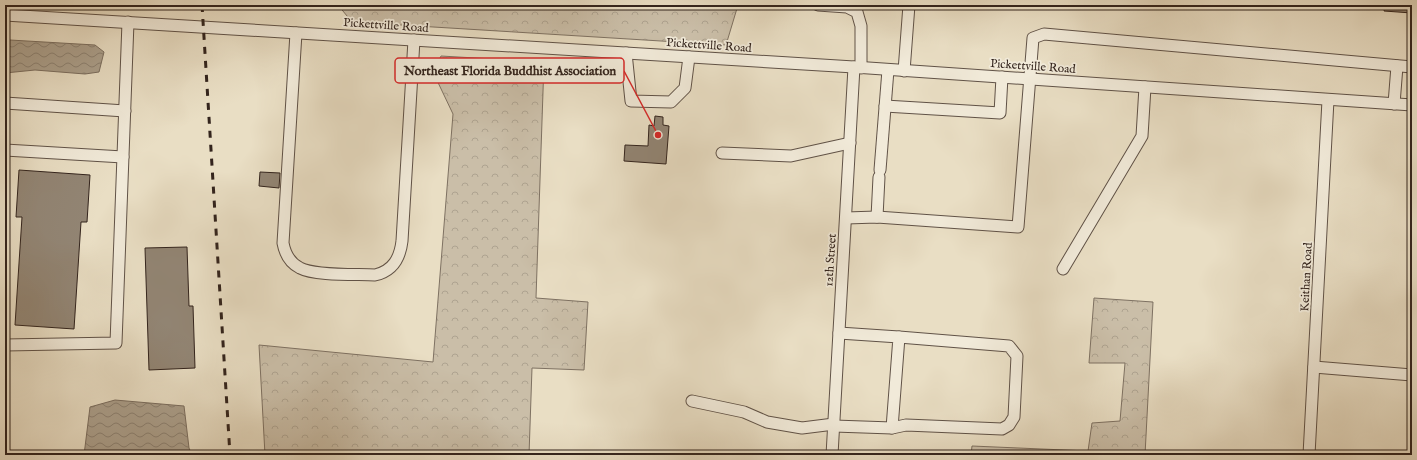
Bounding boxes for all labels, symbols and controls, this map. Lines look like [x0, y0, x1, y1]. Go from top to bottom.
street label: Pickettville Road [343, 15, 430, 36]
street label: Pickettville Road [666, 35, 753, 56]
street label: Pickettville Road [990, 56, 1077, 77]
callout: Northeast Florida Buddhist Association [395, 58, 624, 83]
text: Northeast Florida Buddhist Association [403, 63, 616, 80]
street label: 12th Street [821, 233, 840, 287]
street label: Keithan Road [1297, 241, 1316, 312]

